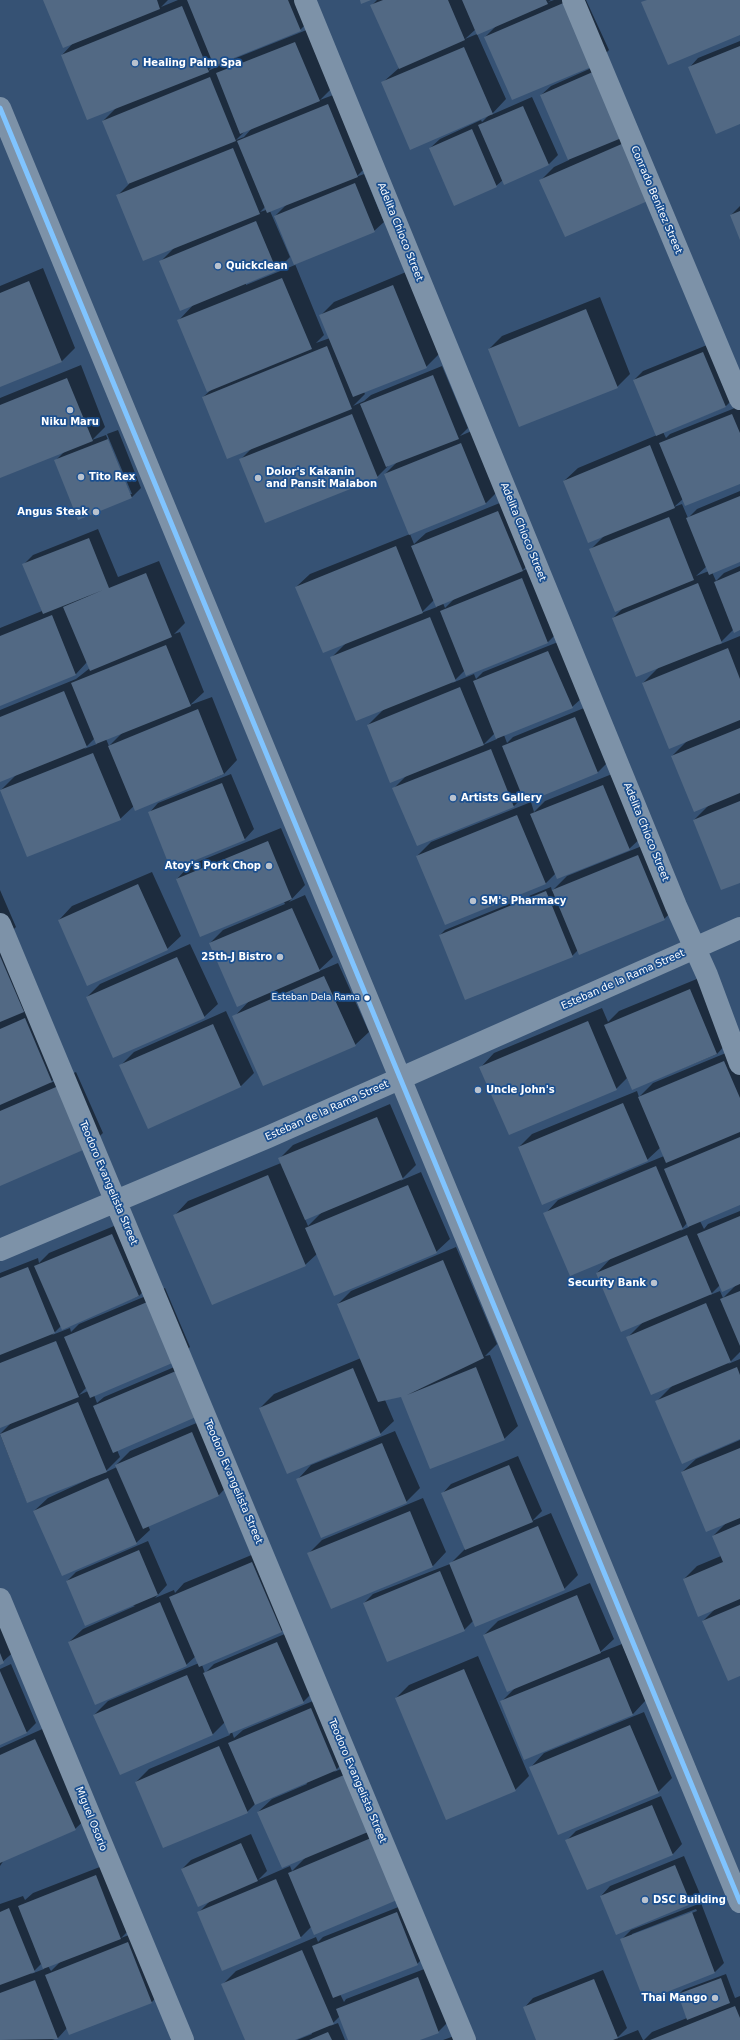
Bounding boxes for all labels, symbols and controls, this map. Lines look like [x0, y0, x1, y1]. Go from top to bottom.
place label: Healing Palm Spa [143, 57, 242, 69]
marker: Healing Palm Spa [130, 58, 140, 68]
street label: Conrado Benitez Street [628, 144, 684, 256]
street label: Adelita Chioco Street [375, 181, 425, 283]
place label: Quickclean [226, 260, 288, 272]
marker: Quickclean [213, 261, 223, 271]
marker: Niku Maru [65, 405, 75, 415]
place label: Niku Maru [41, 416, 99, 428]
place label: Dolor's Kakanin and Pansit Malabon [266, 466, 377, 490]
place label: Tito Rex [89, 471, 135, 483]
marker: Tito Rex [76, 472, 86, 482]
marker: Dolor's Kakanin and Pansit Malabon [253, 473, 263, 483]
street label: Adelita Chioco Street [498, 481, 548, 583]
place label: Angus Steak [17, 506, 88, 518]
marker: Angus Steak [91, 507, 101, 517]
street label: Adelita Chioco Street [621, 781, 671, 883]
place label: Artists Gallery [461, 792, 542, 804]
marker: Artists Gallery [448, 793, 458, 803]
place label: Atoy's Pork Chop [165, 860, 261, 872]
marker: Atoy's Pork Chop [264, 861, 274, 871]
place label: SM's Pharmacy [481, 895, 566, 907]
marker: SM's Pharmacy [468, 896, 478, 906]
street label: Esteban de la Rama Street [560, 947, 686, 1013]
place label: 25th-J Bistro [201, 951, 272, 963]
marker: 25th-J Bistro [275, 952, 285, 962]
place label: Esteban Dela Rama [272, 993, 360, 1003]
marker: Esteban Dela Rama [362, 993, 372, 1003]
street label: Esteban de la Rama Street [264, 1078, 390, 1144]
place label: Uncle John's [486, 1084, 555, 1096]
marker: Uncle John's [473, 1085, 483, 1095]
street label: Teodoro Evangelista Street [76, 1119, 140, 1247]
place label: Security Bank [568, 1277, 646, 1289]
marker: Security Bank [649, 1278, 659, 1288]
street label: Teodoro Evangelista Street [201, 1418, 265, 1546]
street label: Teodoro Evangelista Street [325, 1717, 389, 1845]
street label: Miguel Osorio [73, 1785, 109, 1853]
place label: DSC Building [653, 1894, 726, 1906]
marker: DSC Building [640, 1895, 650, 1905]
place label: Thai Mango [642, 1992, 707, 2004]
marker: Thai Mango [710, 1993, 720, 2003]

